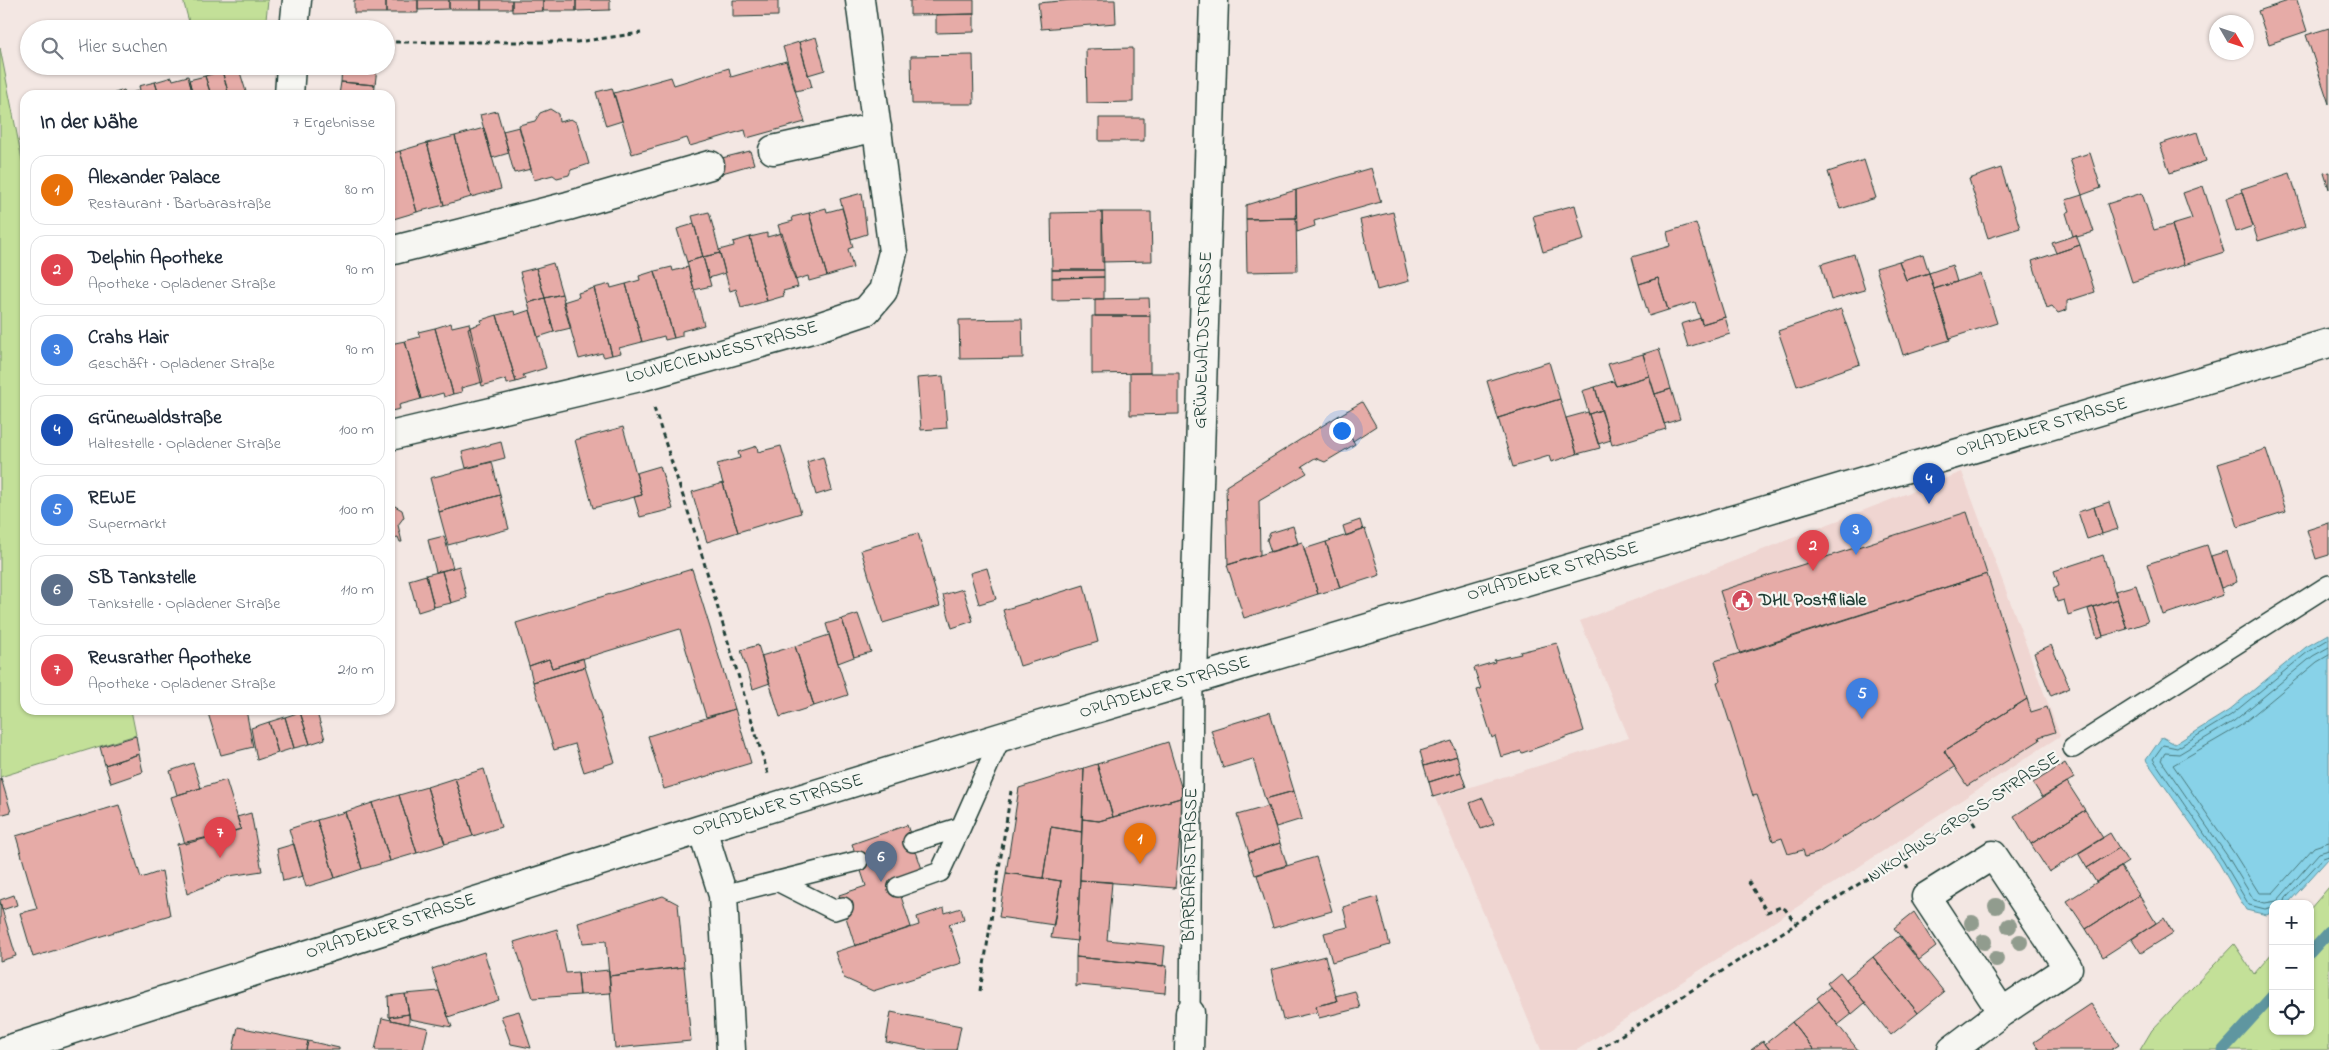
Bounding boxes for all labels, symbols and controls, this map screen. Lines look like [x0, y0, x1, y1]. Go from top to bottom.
north arrow [2209, 15, 2254, 60]
search box [20, 20, 395, 75]
icon: search [38, 34, 66, 62]
text: Hier suchen [78, 34, 167, 61]
text: In der Nähe [40, 108, 138, 138]
text: 7 Ergebnisse [293, 111, 375, 135]
text: Alexander Palace [88, 165, 220, 192]
text: 1 [54, 178, 60, 202]
text: 80 m [345, 178, 374, 202]
text: Restaurant · Barbarastraße [88, 192, 271, 216]
text: Delphin Apotheke [88, 245, 223, 272]
street label: GRÜNEWALDSTRASSE [1188, 251, 1220, 429]
text: 2 [53, 258, 61, 282]
text: 90 m [346, 258, 374, 282]
text: Apotheke · Opladener Straße [88, 272, 276, 296]
street label: LOUVECIENNESSTRASSE [623, 315, 821, 391]
text: Crahs Hair [88, 325, 169, 352]
text: 3 [54, 338, 60, 362]
text: 90 m [346, 338, 374, 362]
text: Geschäft · Opladener Straße [88, 352, 275, 376]
street label: OPLADENER STRASSE [1953, 391, 2131, 465]
text: Grünewaldstraße [88, 405, 222, 432]
text: 4 [54, 418, 60, 442]
text: 100 m [339, 418, 374, 442]
your location [1329, 418, 1355, 444]
text: Haltestelle · Opladener Straße [88, 432, 281, 456]
pin: 4 [1913, 463, 1945, 504]
text: REWE [88, 485, 136, 512]
text: 5 [52, 498, 62, 522]
text: 100 m [339, 498, 374, 522]
text: Supermarkt [88, 512, 167, 536]
pin: 3 [1840, 514, 1872, 555]
pin: 2 [1797, 530, 1829, 571]
street label: OPLADENER STRASSE [1464, 535, 1642, 609]
text: SB Tankstelle [88, 565, 196, 592]
text: 6 [53, 578, 61, 602]
text: 110 m [340, 578, 374, 602]
place label: DHL Postfiliale [1758, 588, 1867, 614]
public building icon: DHL Postfiliale [1731, 589, 1755, 613]
text: Tankstelle · Opladener Straße [88, 592, 280, 616]
text: Reusrather Apotheke [88, 645, 251, 672]
street label: OPLADENER STRASSE [1076, 650, 1254, 726]
text: 7 [54, 658, 60, 682]
text: 210 m [338, 658, 374, 682]
text: Apotheke · Opladener Straße [88, 672, 276, 696]
pin: 5 [1846, 678, 1878, 719]
street label: NIKOLAUS-GROSS-STRASSE [1863, 746, 2065, 890]
street label: OPLADENER STRASSE [689, 768, 867, 844]
street label: BARBARASTRASSE [1177, 788, 1205, 943]
pin: 7 [204, 817, 236, 858]
pin: 1 [1124, 823, 1156, 864]
pin: 6 [865, 841, 897, 882]
street label: OPLADENER STRASSE [303, 887, 479, 967]
map controls [2269, 900, 2314, 1035]
button: + [2269, 900, 2314, 945]
button: − [2269, 945, 2314, 990]
button: locate [2269, 990, 2314, 1035]

